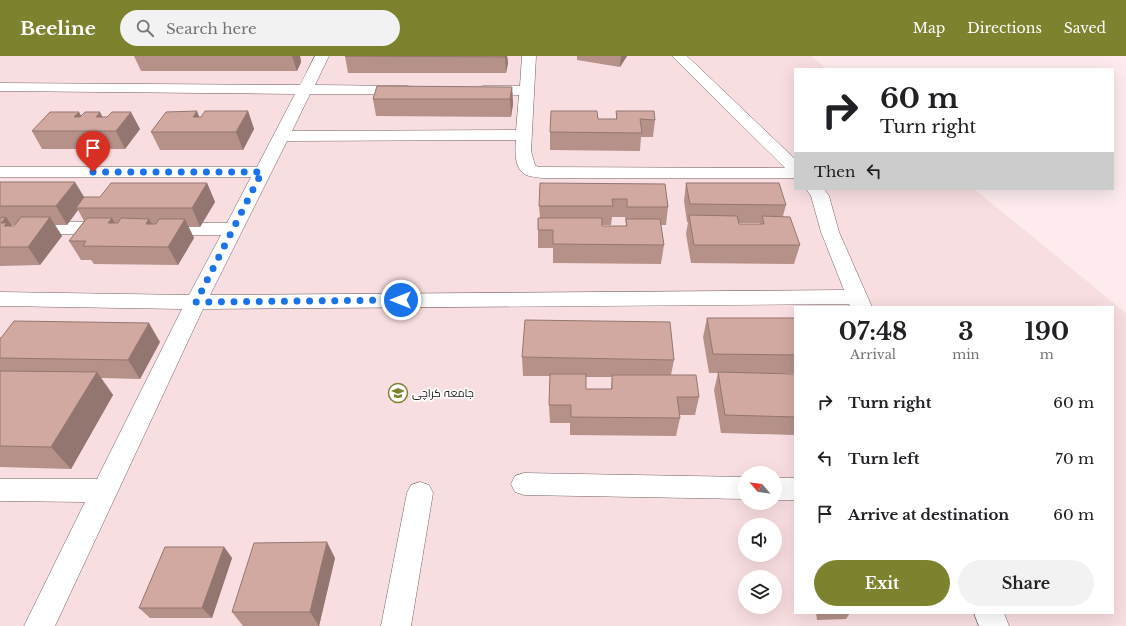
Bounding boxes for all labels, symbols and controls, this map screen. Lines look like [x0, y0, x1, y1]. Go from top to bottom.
search box [120, 10, 400, 46]
text: Beeline [20, 17, 96, 40]
icon: search [134, 17, 156, 39]
text: Search here [166, 19, 257, 38]
text: Map [913, 19, 945, 37]
text: Directions [967, 19, 1042, 37]
text: Saved [1064, 19, 1106, 37]
text: 60 m [880, 81, 958, 116]
icon: right [814, 84, 866, 136]
text: Turn right [880, 116, 976, 138]
pin [76, 131, 110, 172]
icon: arrive [82, 137, 104, 159]
icon: left [863, 160, 885, 182]
text: Then [814, 162, 855, 181]
position arrow [380, 279, 422, 321]
text: 07:48 [839, 317, 907, 346]
text: 3 [958, 317, 974, 346]
text: 190 [1024, 317, 1069, 346]
text: Arrival [850, 346, 896, 363]
text: min [952, 346, 980, 363]
text: m [1040, 346, 1054, 363]
school or university icon: جامعہ کراچی [387, 382, 409, 404]
place label: جامعہ کراچی [412, 386, 474, 400]
icon: right [814, 391, 836, 413]
text: Turn right [848, 393, 931, 412]
text: 60 m [1053, 393, 1094, 412]
icon: left [814, 447, 836, 469]
text: Turn left [848, 449, 919, 468]
text: 70 m [1055, 449, 1094, 468]
north arrow [738, 466, 782, 510]
map controls [738, 466, 782, 614]
icon: arrive [814, 503, 836, 525]
text: Arrive at destination [848, 505, 1009, 524]
text: 60 m [1053, 505, 1094, 524]
button: sound [738, 518, 782, 562]
button: Exit [814, 560, 950, 606]
button: Share [958, 560, 1094, 606]
button: layers [738, 570, 782, 614]

